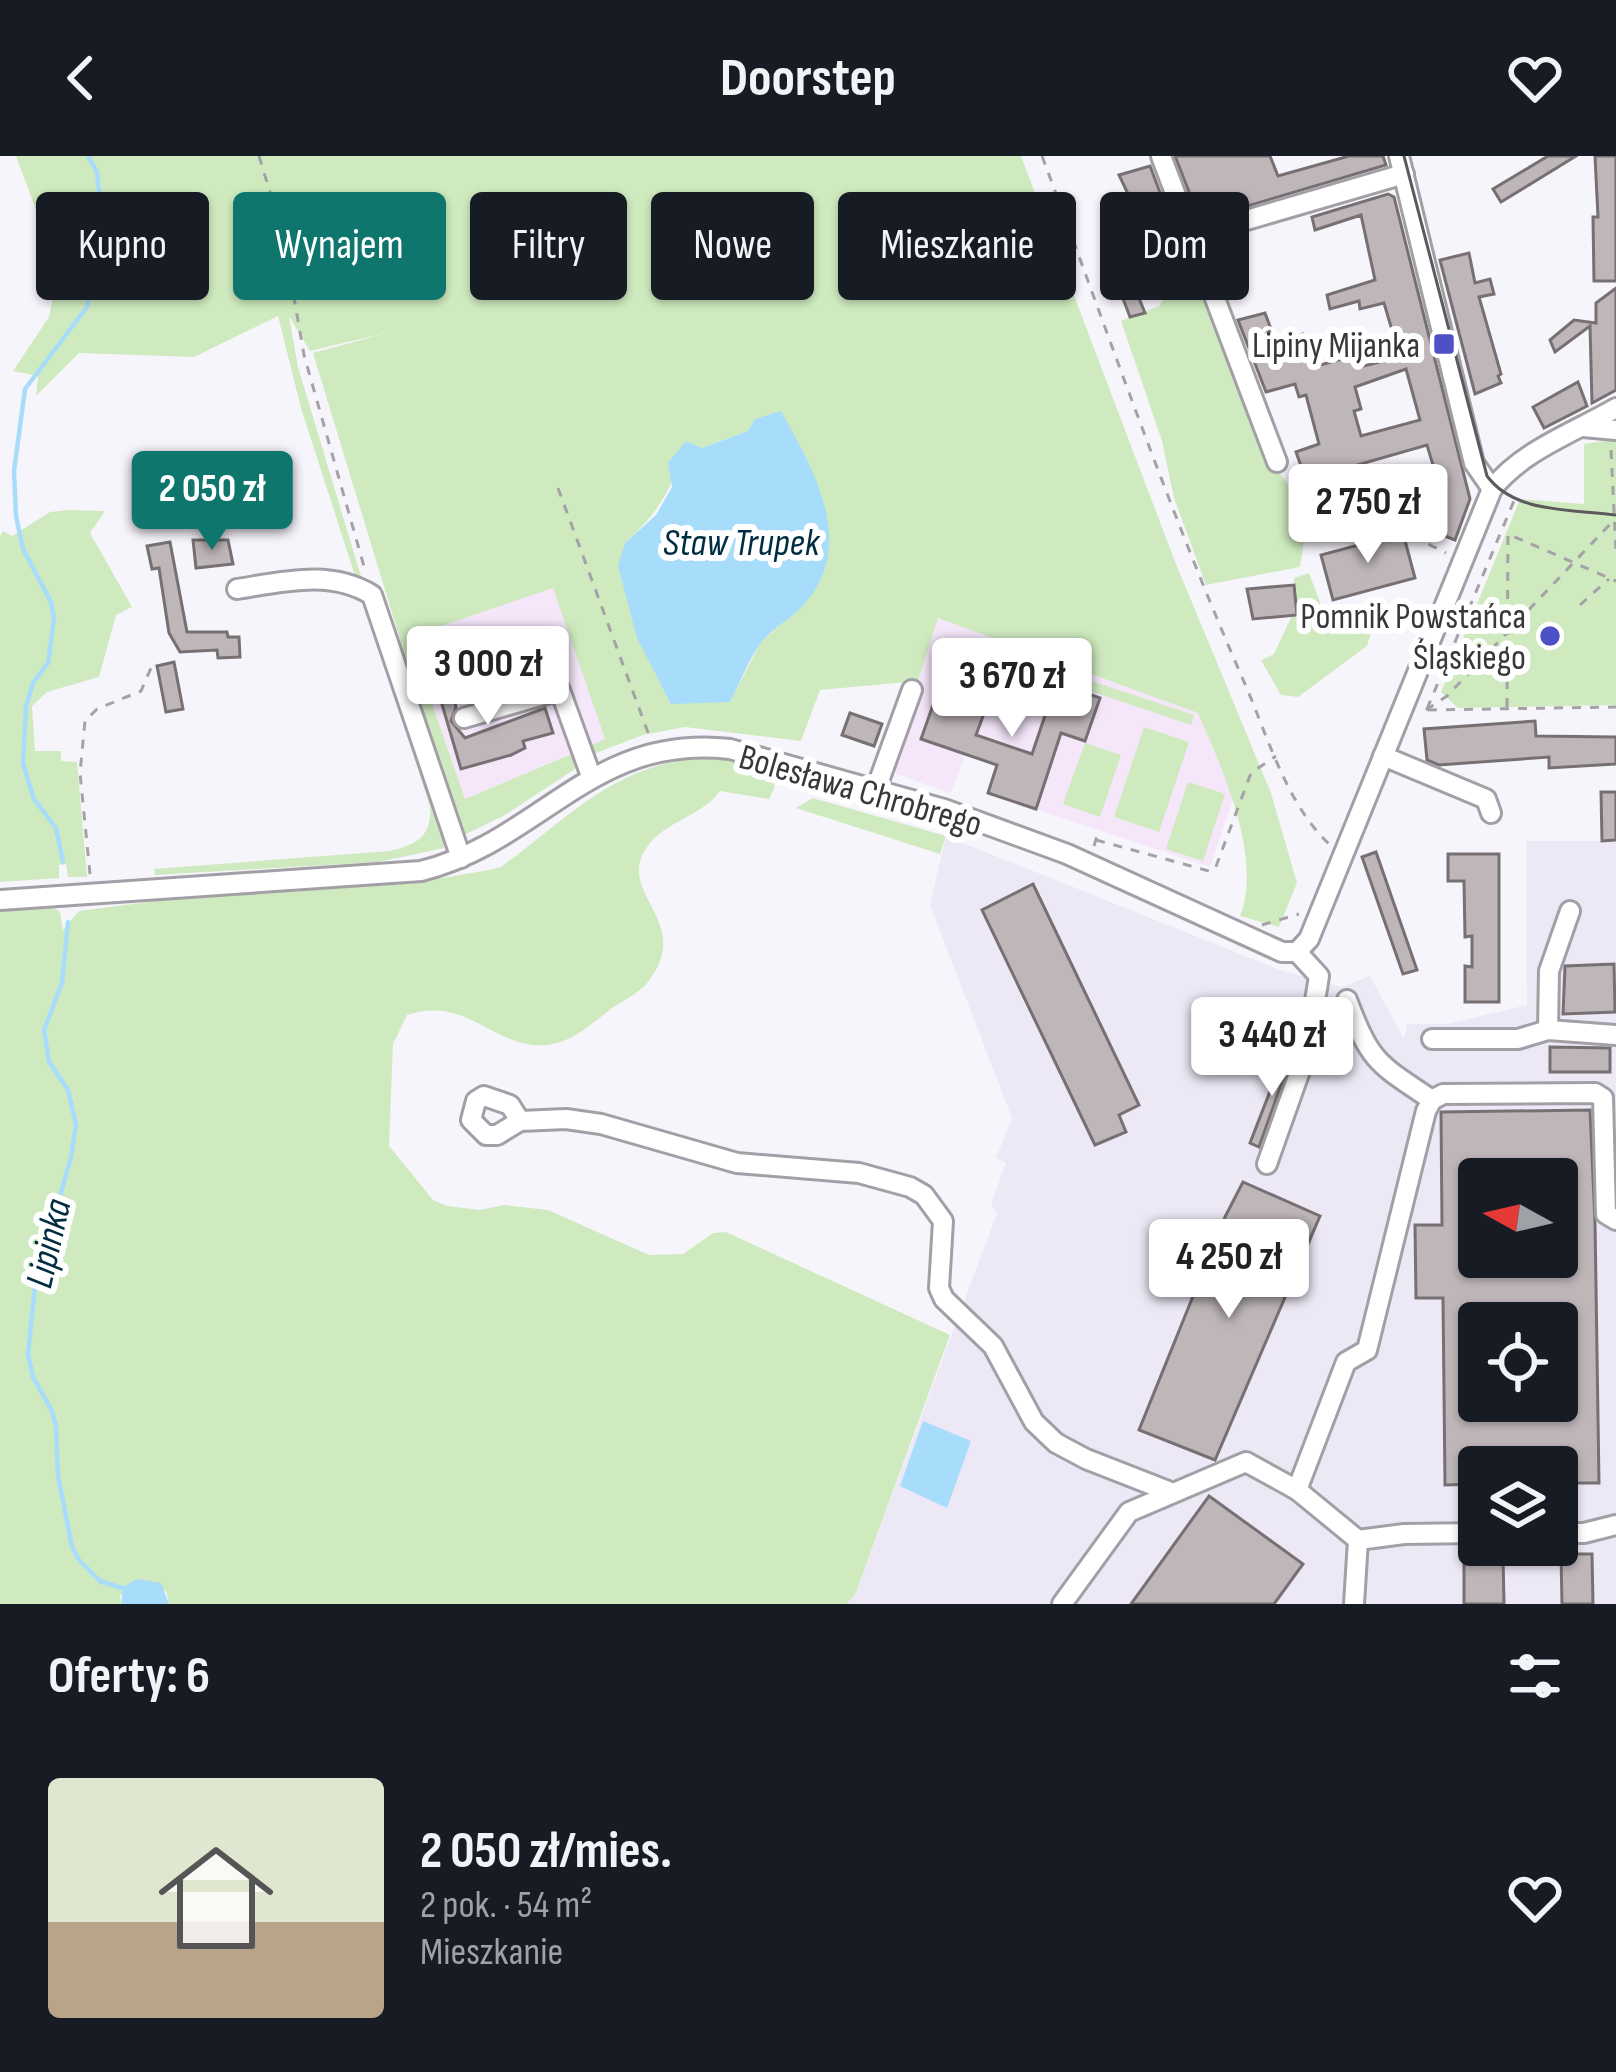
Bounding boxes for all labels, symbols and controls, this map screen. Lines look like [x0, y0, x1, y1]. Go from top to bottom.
icon: back [48, 45, 114, 111]
icon: heart [1502, 45, 1568, 111]
text: Doorstep [720, 46, 896, 111]
chip: Kupno [36, 192, 209, 300]
chip: Wynajem [233, 192, 446, 300]
chip: Filtry [470, 192, 627, 300]
chip: Nowe [651, 192, 814, 300]
chip: Mieszkanie [838, 192, 1076, 300]
chip: Dom [1100, 192, 1249, 300]
place label: Lipiny Mijanka [1252, 325, 1420, 368]
marker: Lipiny Mijanka [1431, 331, 1457, 357]
pin: 2 050 zł [88, 451, 336, 553]
pin: 2 750 zł [1244, 464, 1492, 566]
text: 2 050 zł [159, 466, 265, 513]
text: 2 750 zł [1316, 479, 1421, 526]
water label: Staw Trupek [663, 520, 821, 567]
place label: Pomnik Powstańca Śląskiego [1300, 596, 1526, 680]
marker: Pomnik Powstańca Śląskiego [1537, 623, 1563, 649]
pin: 3 000 zł [364, 626, 612, 728]
pin: 3 670 zł [888, 638, 1136, 740]
text: 3 000 zł [434, 641, 542, 688]
text: 3 670 zł [959, 653, 1065, 700]
street label: Bolesława Chrobrego [734, 736, 987, 847]
pin: 3 440 zł [1148, 997, 1396, 1099]
text: 3 440 zł [1218, 1012, 1326, 1059]
north arrow [1458, 1158, 1578, 1278]
map controls [1458, 1158, 1578, 1566]
water label: Lipinka [16, 1194, 83, 1293]
pin: 4 250 zł [1105, 1219, 1353, 1321]
text: 4 250 zł [1176, 1234, 1282, 1281]
button: locate [1458, 1302, 1578, 1422]
button: layers [1458, 1446, 1578, 1566]
icon: filters [1502, 1643, 1568, 1709]
text: Oferty: 6 [48, 1646, 210, 1707]
text: 2 050 zł/mies. [420, 1821, 672, 1882]
icon: home [144, 1826, 288, 1970]
icon: heart [1502, 1865, 1568, 1931]
text: 2 pok. · 54 m² [420, 1882, 592, 1929]
text: Mieszkanie [420, 1929, 563, 1976]

